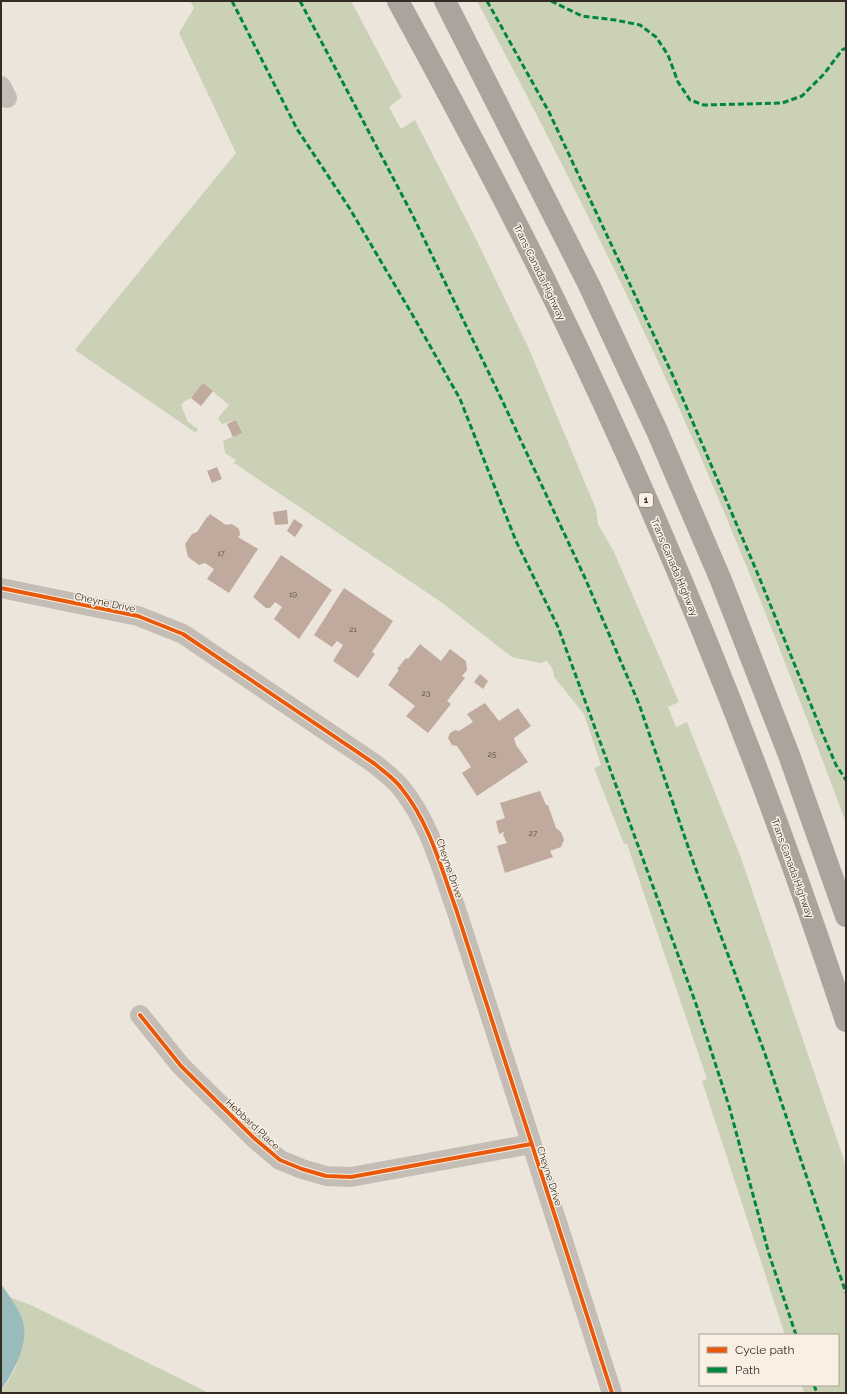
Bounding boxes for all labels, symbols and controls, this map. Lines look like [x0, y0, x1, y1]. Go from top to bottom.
street label: Trans Canada Highway [512, 222, 568, 322]
road number: 1 [639, 493, 653, 507]
street label: Trans Canada Highway [649, 517, 700, 618]
house number: 17 [217, 548, 226, 558]
house number: 19 [289, 589, 297, 599]
street label: Cheyne Drive [73, 591, 136, 614]
house number: 21 [349, 624, 357, 634]
house number: 23 [422, 688, 430, 698]
house number: 25 [488, 749, 497, 759]
street label: Trans Canada Highway [769, 817, 816, 920]
house number: 27 [529, 828, 538, 838]
street label: Cheyne Drive [434, 837, 465, 899]
street label: Hebbard Place [224, 1097, 282, 1152]
street label: Cheyne Drive [535, 1145, 564, 1207]
legend [699, 1334, 839, 1386]
text: Cycle path [735, 1343, 794, 1357]
text: Path [735, 1363, 760, 1377]

